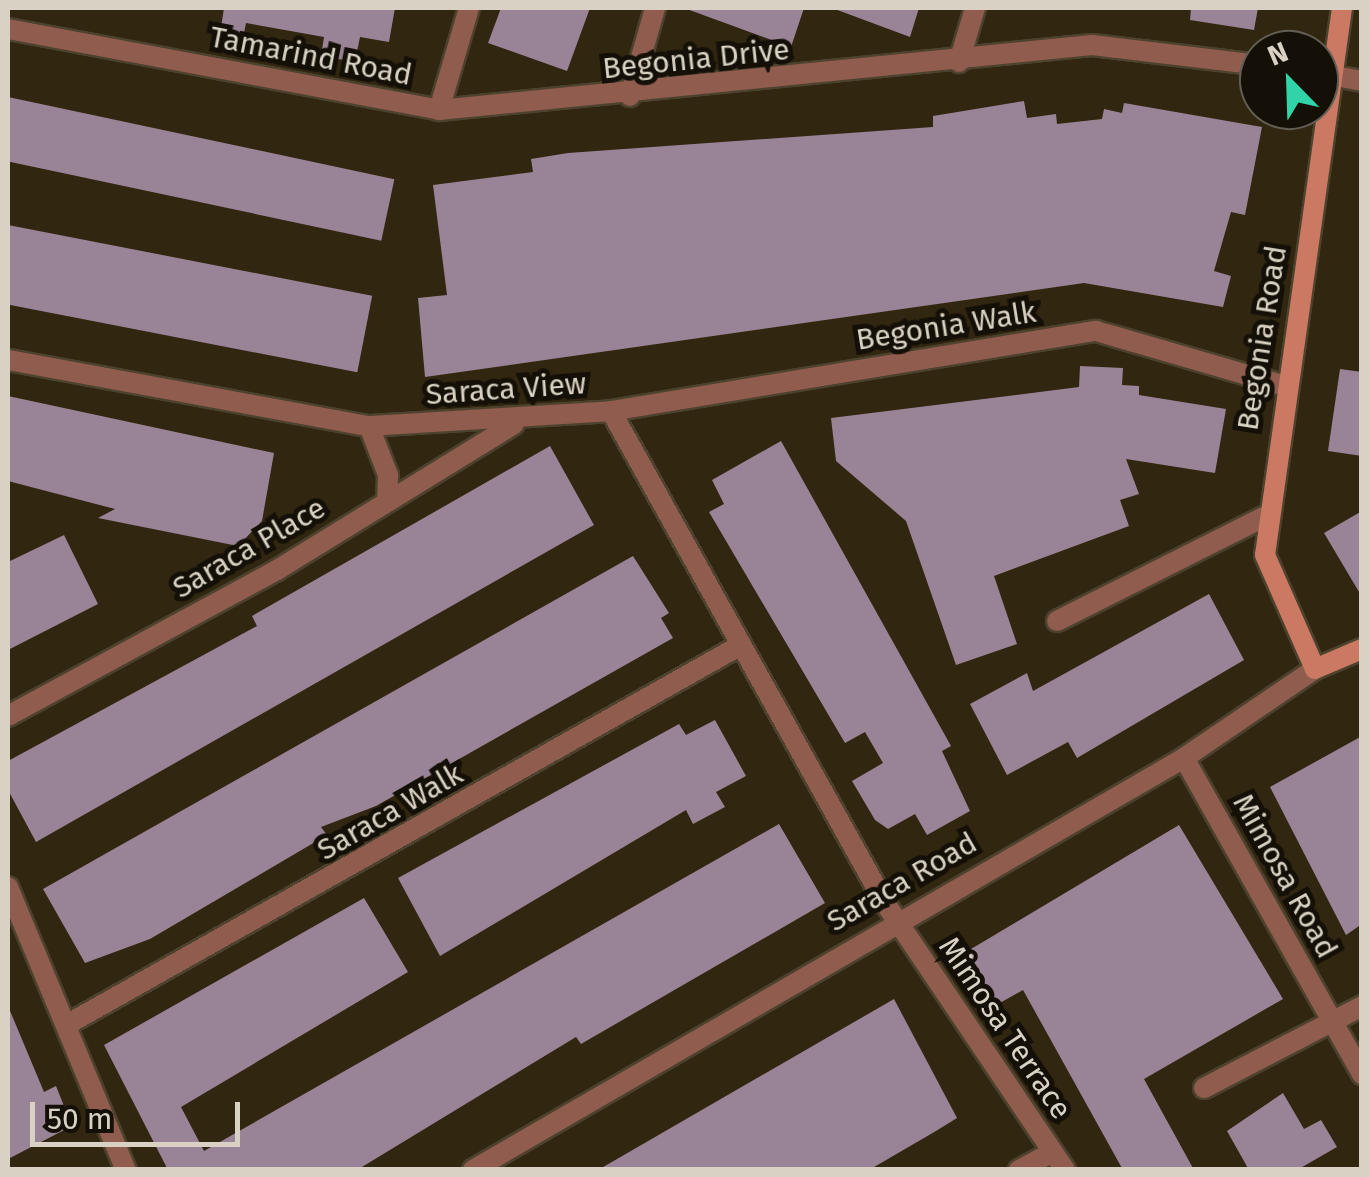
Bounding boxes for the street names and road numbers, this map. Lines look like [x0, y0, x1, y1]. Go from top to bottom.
street label: Tamarind Road [207, 19, 415, 93]
street label: Begonia Drive [601, 31, 791, 87]
street label: Begonia Road [1230, 243, 1294, 433]
street label: Begonia Walk [854, 294, 1038, 358]
street label: Saraca View [425, 365, 587, 413]
street label: Saraca Place [166, 490, 332, 606]
street label: Saraca Walk [311, 756, 469, 868]
street label: Mimosa Road [1225, 788, 1345, 964]
street label: Saraca Road [821, 825, 983, 939]
street label: Mimosa Terrace [931, 930, 1079, 1126]

